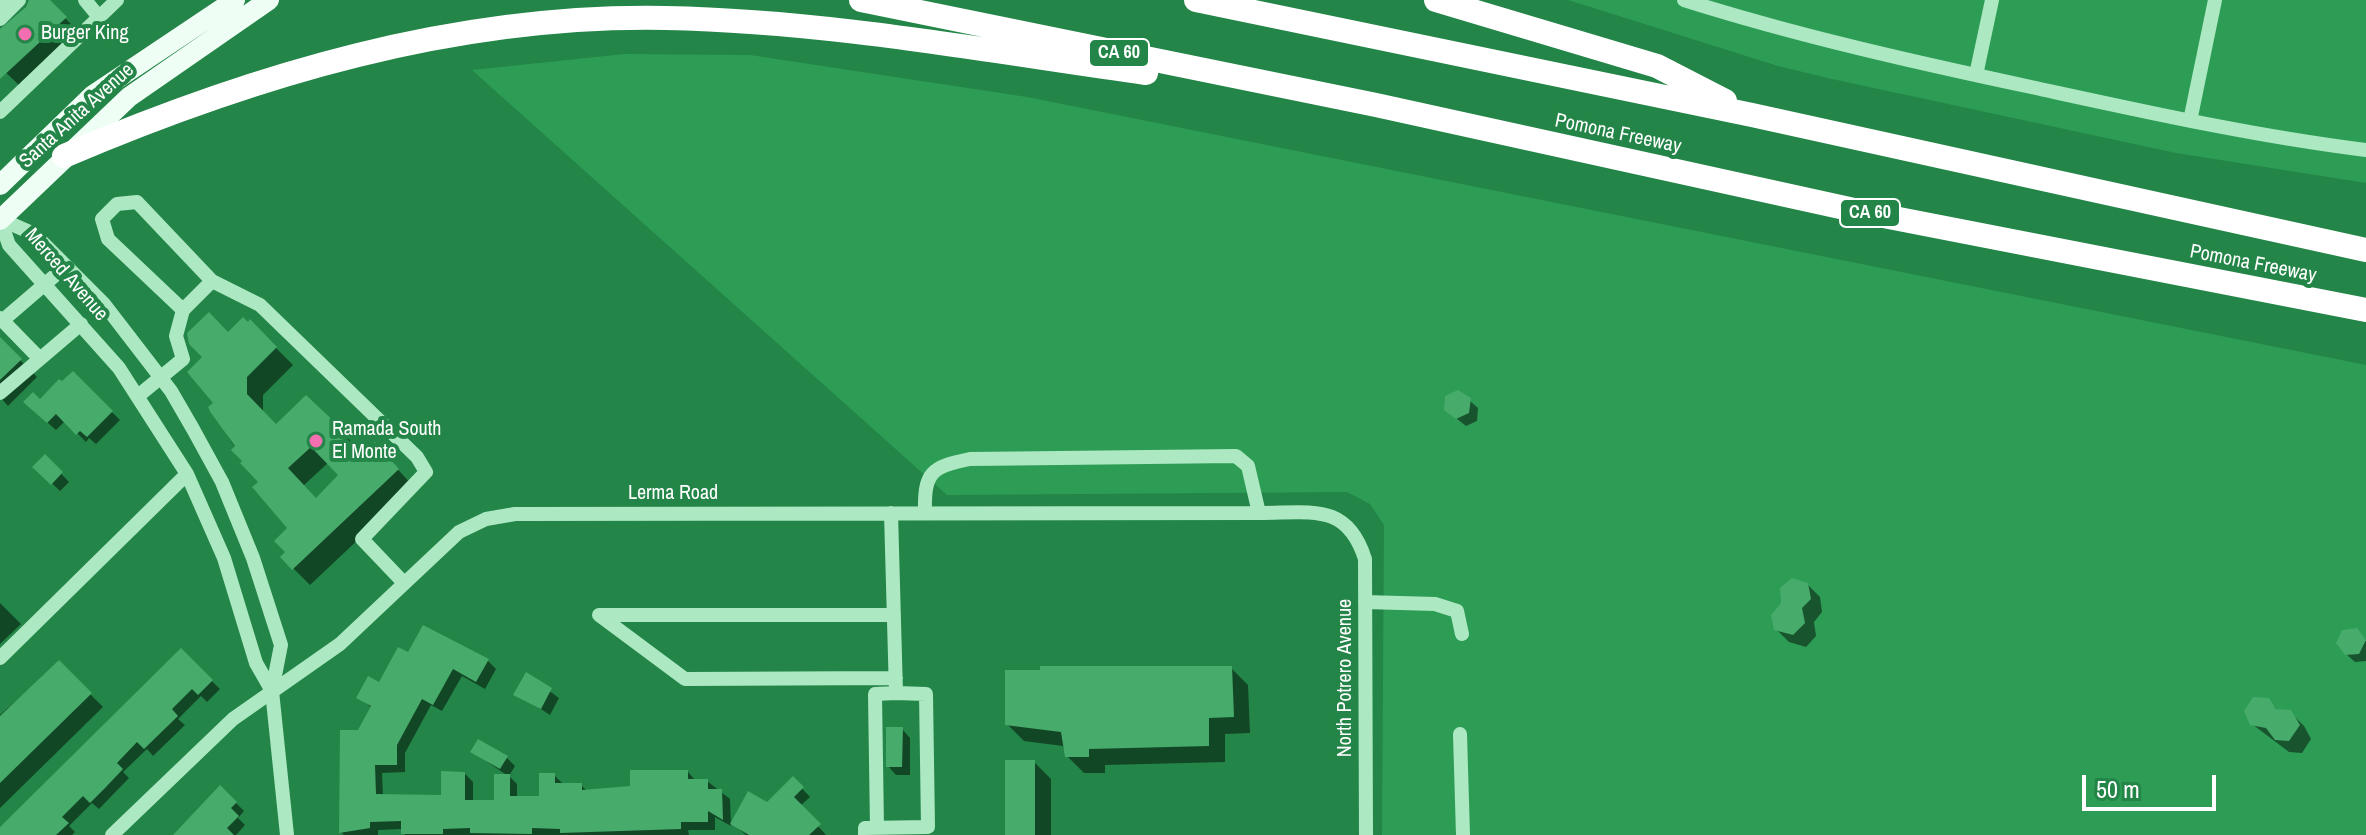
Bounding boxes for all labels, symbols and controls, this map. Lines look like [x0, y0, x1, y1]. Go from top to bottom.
place label: Burger King [41, 22, 129, 46]
marker: Burger King [16, 25, 34, 43]
road number: CA 60 [1089, 39, 1149, 67]
street label: Santa Anita Avenue [15, 58, 139, 174]
street label: Pomona Freeway [1553, 109, 1683, 159]
road number: CA 60 [1840, 199, 1900, 227]
street label: Merced Avenue [19, 224, 113, 326]
street label: Pomona Freeway [2188, 240, 2318, 288]
place label: Ramada South El Monte [332, 418, 441, 465]
marker: Ramada South El Monte [307, 432, 325, 450]
street label: Lerma Road [628, 482, 718, 506]
street label: North Potrero Avenue [1334, 599, 1358, 757]
scale bar [2086, 759, 2220, 809]
text: 50 m [2096, 773, 2140, 805]

